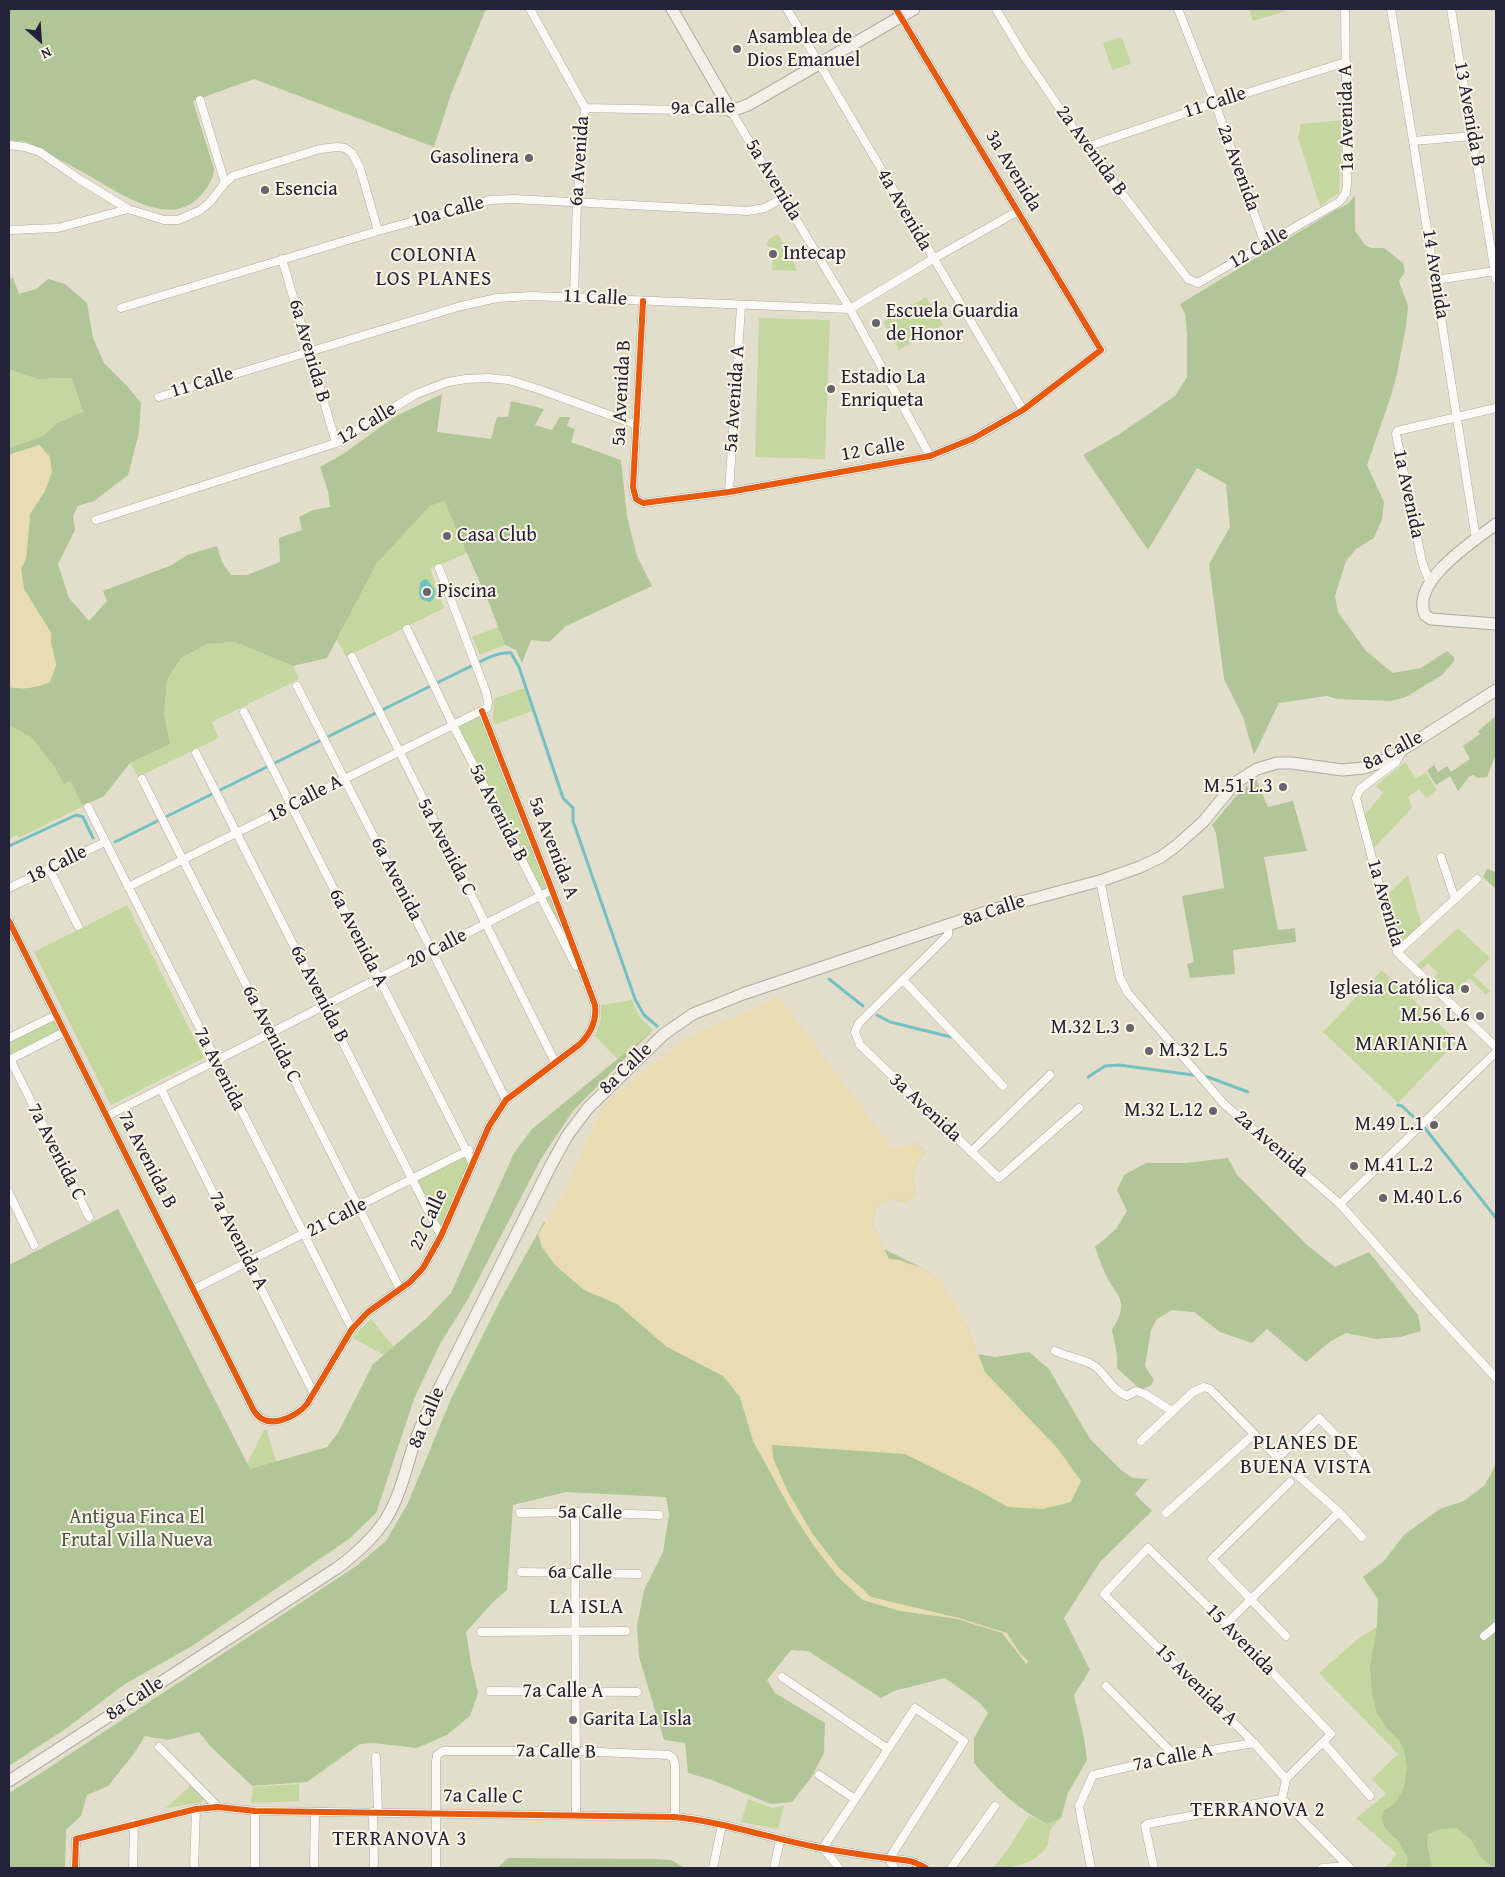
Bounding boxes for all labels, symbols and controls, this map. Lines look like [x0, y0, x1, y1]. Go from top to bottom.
north arrow [15, 15, 65, 65]
place label: Asamblea de Dios Emanuel [747, 26, 860, 73]
text: N [38, 42, 55, 65]
marker: Asamblea de Dios Emanuel [731, 43, 743, 55]
street label: 13 Avenida B [1448, 60, 1490, 168]
street label: 1a Avenida A [1334, 64, 1360, 172]
street label: 11 Calle [1181, 82, 1249, 124]
street label: 9a Calle [670, 95, 736, 121]
street label: 2a Avenida B [1050, 101, 1132, 201]
street label: 6a Avenida [565, 115, 595, 207]
street label: 2a Avenida [1211, 121, 1265, 215]
street label: 3a Avenida [979, 126, 1047, 216]
street label: 5a Avenida [739, 135, 807, 225]
place label: Gasolinera [430, 146, 519, 170]
marker: Gasolinera [523, 152, 535, 164]
street label: 4a Avenida [871, 165, 937, 255]
place label: Esencia [275, 178, 338, 202]
marker: Esencia [259, 184, 271, 196]
street label: 10a Calle [409, 191, 487, 233]
street label: 12 Calle [1225, 221, 1293, 275]
street label: 14 Avenida [1416, 227, 1454, 321]
place label: Intecap [783, 242, 846, 266]
district label: COLONIA LOS PLANES [374, 243, 494, 293]
marker: Intecap [767, 248, 779, 260]
street label: 11 Calle [562, 284, 628, 312]
street label: 6a Avenida B [283, 297, 335, 405]
place label: Escuela Guardia de Honor [886, 300, 1018, 347]
marker: Escuela Guardia de Honor [870, 317, 882, 329]
street label: 5a Avenida B [607, 339, 637, 447]
street label: 5a Avenida A [719, 345, 751, 453]
street label: 11 Calle [168, 362, 236, 404]
place label: Estadio La Enriqueta [841, 366, 926, 413]
marker: Estadio La Enriqueta [825, 383, 837, 395]
street label: 12 Calle [333, 397, 401, 451]
street label: 12 Calle [839, 433, 907, 467]
street label: 1a Avenida [1387, 447, 1429, 541]
place label: Casa Club [457, 524, 537, 548]
marker: Casa Club [441, 530, 453, 542]
place label: Piscina [437, 580, 496, 604]
marker: Piscina [421, 586, 433, 598]
street label: 8a Calle [1359, 726, 1427, 776]
street label: 5a Avenida B [463, 760, 533, 866]
street label: 18 Calle A [263, 770, 347, 828]
place label: M.51 L.3 [1204, 775, 1273, 799]
marker: M.51 L.3 [1277, 781, 1289, 793]
street label: 5a Avenida C [411, 794, 481, 900]
street label: 5a Avenida A [523, 794, 583, 902]
street label: 6a Avenida [365, 833, 427, 925]
street label: 18 Calle [23, 840, 91, 890]
street label: 1a Avenida [1361, 856, 1409, 950]
street label: 6a Avenida A [323, 885, 393, 991]
street label: 8a Calle [960, 890, 1028, 932]
street label: 20 Calle [403, 924, 471, 974]
street label: 6a Avenida B [284, 941, 354, 1047]
place label: Iglesia Católica [1329, 977, 1455, 1001]
street label: 6a Avenida C [236, 981, 306, 1087]
marker: Iglesia Católica [1459, 983, 1471, 995]
place label: M.56 L.6 [1401, 1004, 1470, 1028]
marker: M.56 L.6 [1474, 1010, 1486, 1022]
place label: M.32 L.3 [1051, 1016, 1120, 1040]
marker: M.32 L.3 [1124, 1022, 1136, 1034]
street label: 7a Avenida [188, 1023, 250, 1115]
district label: MARIANITA [1354, 1032, 1470, 1058]
street label: 8a Calle [594, 1038, 658, 1100]
place label: M.32 L.5 [1159, 1039, 1228, 1063]
marker: M.32 L.5 [1143, 1045, 1155, 1057]
street label: 3a Avenida [884, 1068, 966, 1148]
street label: 7a Avenida C [21, 1099, 91, 1205]
place label: M.32 L.12 [1124, 1099, 1203, 1123]
marker: M.32 L.12 [1207, 1105, 1219, 1117]
street label: 2a Avenida [1229, 1105, 1313, 1183]
street label: 7a Avenida B [112, 1107, 182, 1213]
place label: M.49 L.1 [1355, 1113, 1424, 1137]
marker: M.49 L.1 [1428, 1119, 1440, 1131]
place label: M.41 L.2 [1364, 1154, 1433, 1178]
marker: M.41 L.2 [1348, 1160, 1360, 1172]
street label: 22 Calle [404, 1186, 454, 1254]
place label: M.40 L.6 [1393, 1186, 1462, 1210]
street label: 7a Avenida A [203, 1188, 273, 1294]
marker: M.40 L.6 [1377, 1192, 1389, 1204]
street label: 21 Calle [303, 1193, 371, 1243]
street label: 8a Calle [403, 1384, 451, 1452]
district label: PLANES DE BUENA VISTA [1239, 1431, 1373, 1481]
street label: 5a Calle [558, 1500, 622, 1526]
park label: Antigua Finca El Frutal Villa Nueva [61, 1506, 213, 1553]
street label: 6a Calle [548, 1560, 612, 1586]
district label: LA ISLA [549, 1595, 625, 1621]
street label: 15 Avenida [1200, 1599, 1280, 1681]
street label: 15 Avenida A [1150, 1639, 1242, 1731]
street label: 8a Calle [101, 1671, 169, 1727]
street label: 7a Calle A [523, 1680, 603, 1704]
place label: Garita La Isla [583, 1708, 692, 1732]
marker: Garita La Isla [567, 1714, 579, 1726]
street label: 7a Calle A [1131, 1738, 1215, 1778]
street label: 7a Calle B [516, 1739, 596, 1765]
street label: 7a Calle C [443, 1784, 523, 1810]
district label: TERRANOVA 2 [1189, 1798, 1327, 1824]
district label: TERRANOVA 3 [331, 1827, 469, 1853]

